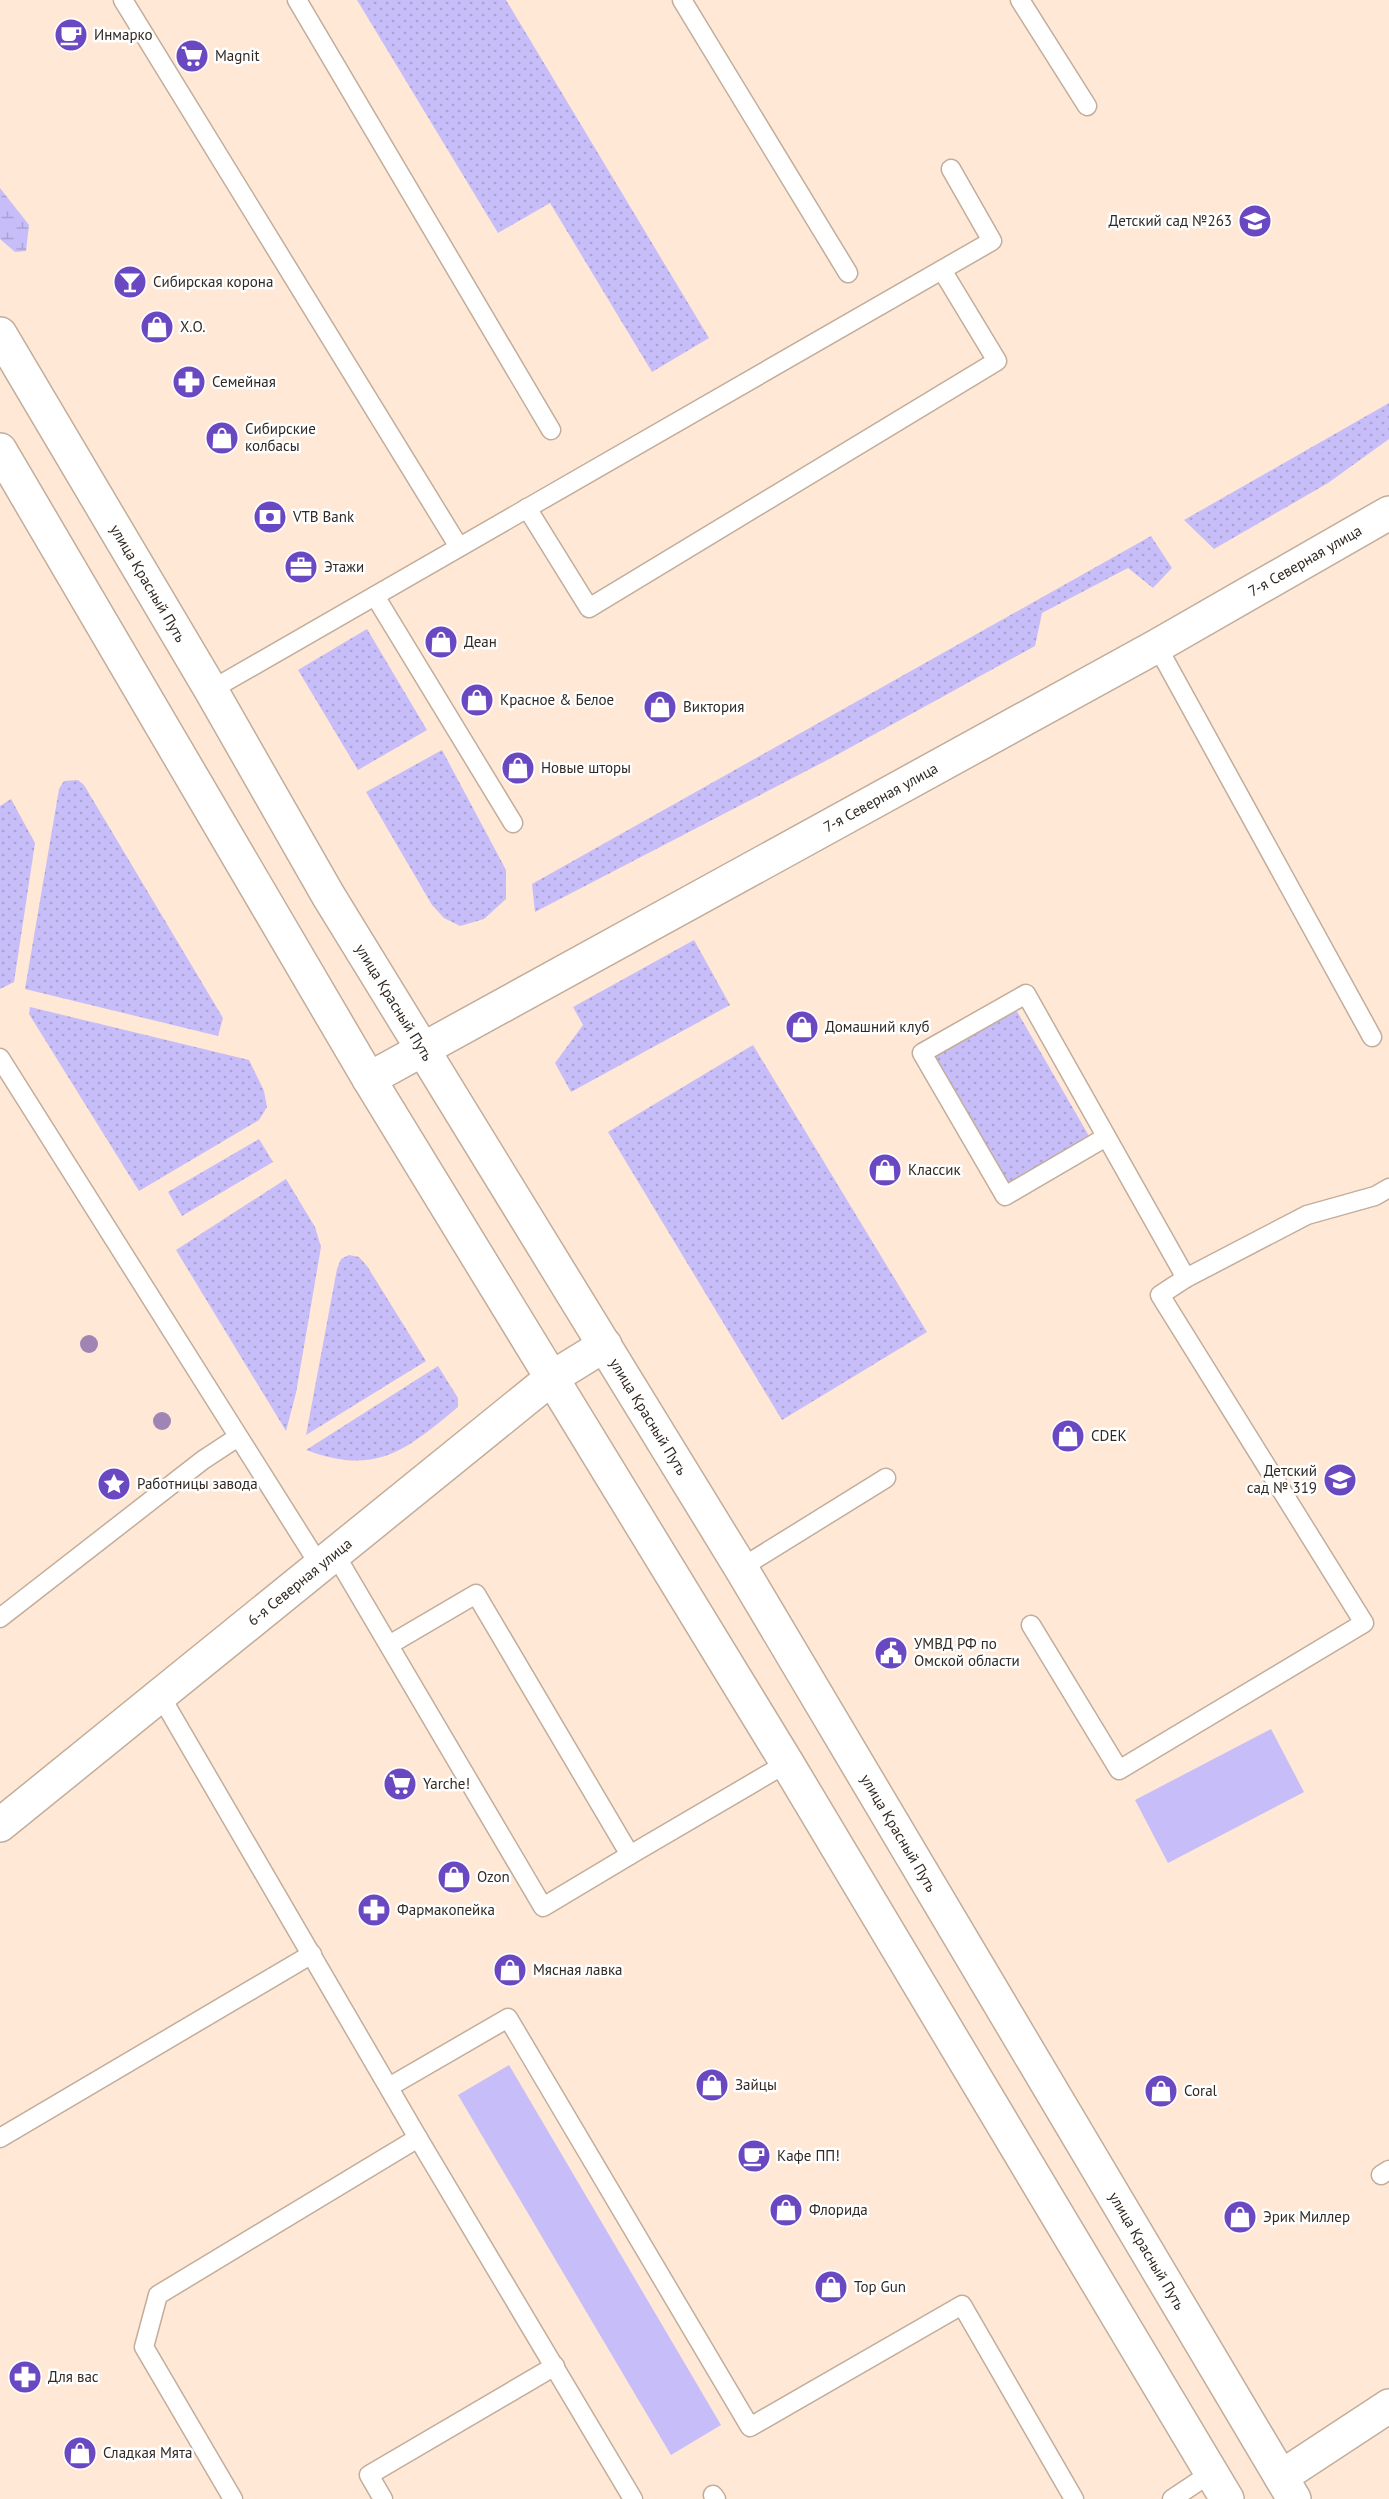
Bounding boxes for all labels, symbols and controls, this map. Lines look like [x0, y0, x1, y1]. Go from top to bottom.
cafe icon: Инмарко [53, 17, 89, 53]
place label: Инмарко [94, 25, 153, 44]
supermarket icon: Magnit [174, 38, 210, 74]
place label: Magnit [215, 46, 260, 65]
school or university icon: Детский сад №263 [1237, 203, 1273, 239]
place label: Детский сад №263 [1108, 211, 1232, 230]
bar icon: Сибирская корона [112, 264, 148, 300]
place label: Сибирская корона [153, 272, 273, 291]
shop icon: X.O. [139, 309, 175, 345]
place label: X.O. [180, 317, 206, 336]
pharmacy icon: Семейная [171, 364, 207, 400]
place label: Семейная [212, 372, 276, 391]
place label: Сибирские колбасы [245, 419, 316, 455]
shop icon: Сибирские колбасы [204, 420, 240, 456]
bank icon: VTB Bank [252, 499, 288, 535]
place label: VTB Bank [292, 507, 355, 526]
street label: улица Красный Путь [106, 521, 191, 646]
street label: 7-я Северная улица [1245, 521, 1365, 601]
office icon: Этажи [283, 549, 319, 585]
place label: Этажи [324, 557, 364, 576]
shop icon: Деан [423, 624, 459, 660]
place label: Деан [464, 632, 497, 651]
shop icon: Красное & Белое [459, 682, 495, 718]
shop icon: Виктория [642, 689, 678, 725]
place label: Красное & Белое [500, 690, 614, 709]
place label: Виктория [683, 697, 744, 716]
shop icon: Новые шторы [500, 750, 536, 786]
place label: Новые шторы [541, 758, 631, 777]
street label: 7-я Северная улица [820, 758, 941, 836]
street label: улица Красный Путь [351, 940, 438, 1064]
shop icon: Домашний клуб [784, 1009, 820, 1045]
place label: Домашний клуб [825, 1017, 930, 1036]
shop icon: Классик [867, 1152, 903, 1188]
place label: Классик [908, 1160, 962, 1179]
street label: улица Красный Путь [606, 1354, 692, 1478]
shop icon: CDEK [1050, 1418, 1086, 1454]
place label: CDEK [1091, 1426, 1127, 1445]
place label: Детский сад № 319 [1247, 1461, 1317, 1497]
school or university icon: Детский сад № 319 [1322, 1462, 1358, 1498]
place icon: Работницы завода [96, 1466, 132, 1502]
place label: Работницы завода [137, 1474, 258, 1493]
street label: 6-я Северная улица [244, 1534, 356, 1629]
place label: УМВД РФ по Омской области [914, 1634, 1020, 1670]
public building icon: УМВД РФ по Омской области [873, 1635, 909, 1671]
supermarket icon: Yarche! [382, 1766, 418, 1802]
street label: улица Красный Путь [857, 1771, 941, 1895]
place label: Yarche! [423, 1774, 470, 1793]
shop icon: Ozon [436, 1859, 472, 1895]
place label: Ozon [477, 1867, 510, 1886]
pharmacy icon: Фармакопейка [356, 1892, 392, 1928]
place label: Фармакопейка [397, 1900, 495, 1919]
shop icon: Мясная лавка [492, 1952, 528, 1988]
place label: Мясная лавка [533, 1960, 623, 1979]
shop icon: Зайцы [694, 2067, 730, 2103]
shop icon: Coral [1143, 2073, 1179, 2109]
place label: Зайцы [735, 2075, 777, 2094]
place label: Coral [1184, 2081, 1218, 2100]
cafe icon: Кафе ПП! [736, 2138, 772, 2174]
place label: Кафе ПП! [777, 2146, 840, 2165]
street label: улица Красный Путь [1105, 2188, 1190, 2313]
shop icon: Флорида [768, 2192, 804, 2228]
shop icon: Эрик Миллер [1222, 2199, 1258, 2235]
place label: Флорида [809, 2200, 868, 2219]
place label: Эрик Миллер [1263, 2207, 1350, 2226]
shop icon: Top Gun [813, 2269, 849, 2305]
place label: Top Gun [854, 2277, 906, 2296]
pharmacy icon: Для вас [7, 2359, 43, 2395]
place label: Для вас [48, 2367, 99, 2386]
shop icon: Сладкая Мята [62, 2435, 98, 2471]
place label: Сладкая Мята [103, 2443, 192, 2462]

